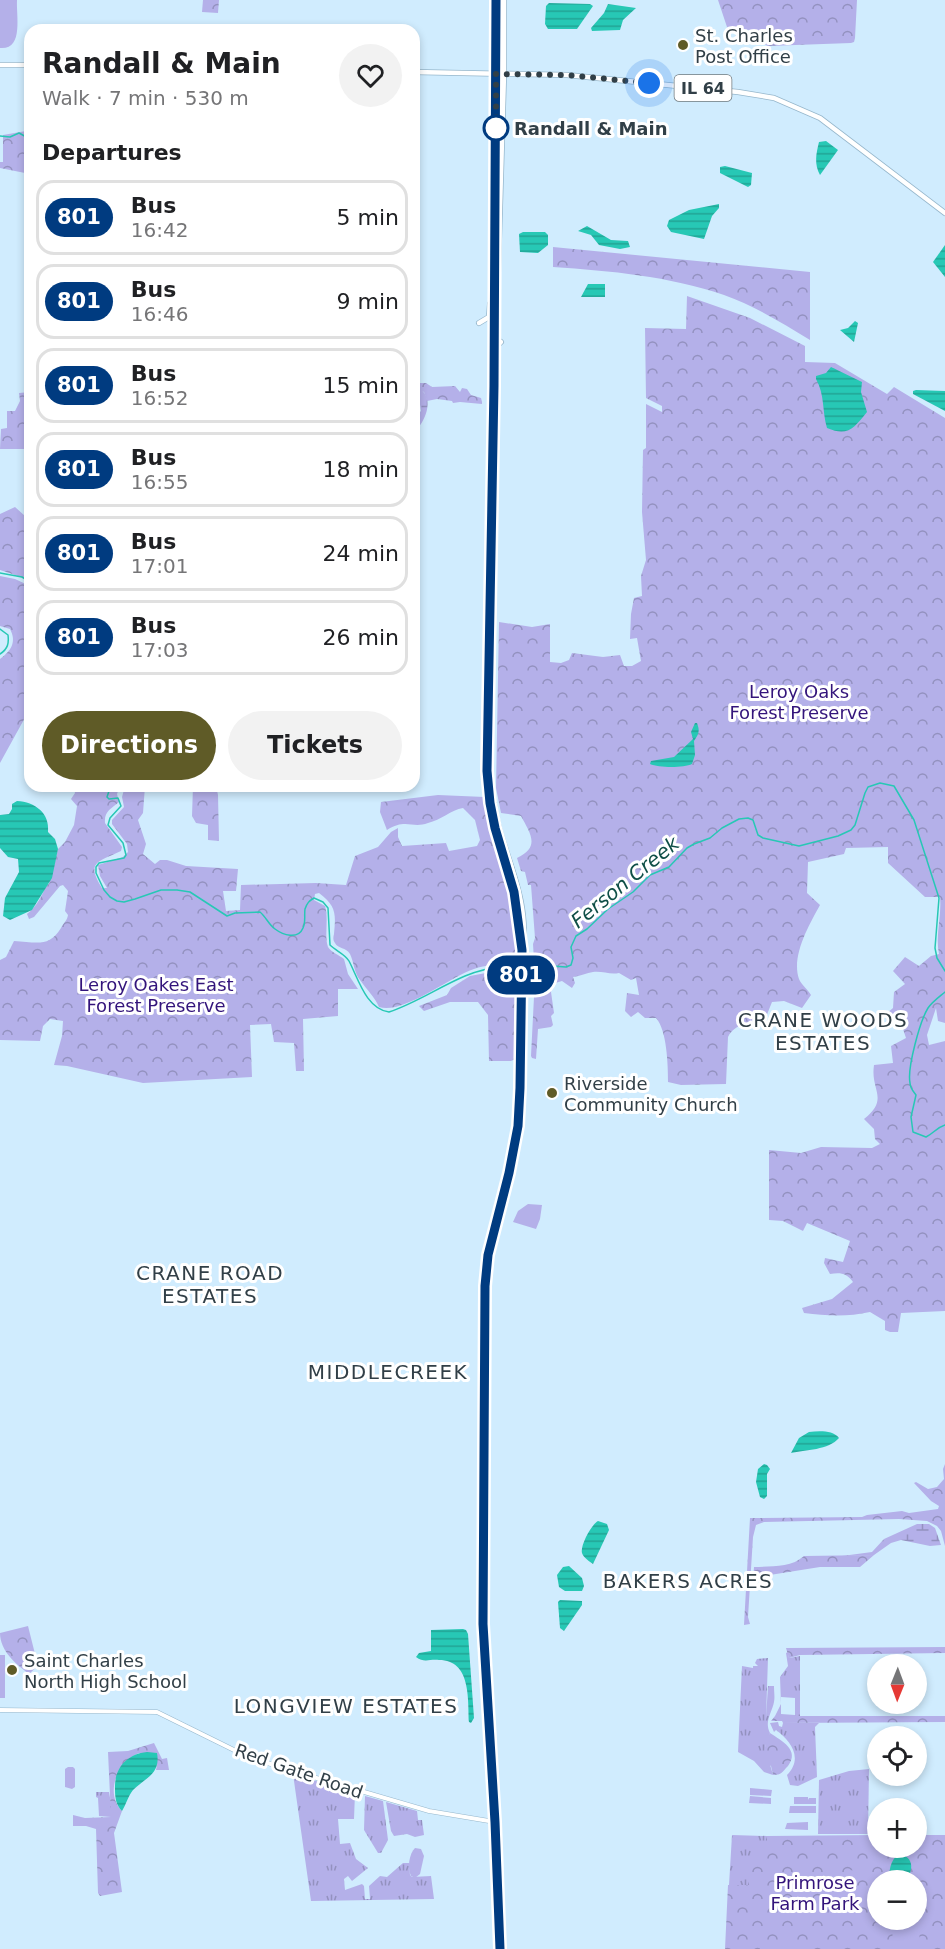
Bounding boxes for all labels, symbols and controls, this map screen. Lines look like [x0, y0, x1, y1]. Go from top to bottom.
place label: St. Charles Post Office [695, 25, 793, 67]
marker: St. Charles Post Office [676, 38, 690, 52]
button: heart [339, 44, 402, 107]
text: Randall & Main [42, 47, 281, 80]
your location [634, 68, 664, 98]
road number: IL 64 [674, 75, 732, 101]
text: Walk · 7 min · 530 m [42, 86, 249, 110]
marker: Randall & Main [483, 115, 509, 141]
place label: Randall & Main [514, 118, 667, 139]
text: Departures [42, 140, 182, 165]
text: Bus [131, 193, 176, 218]
text: 801 [57, 205, 101, 229]
text: 5 min [337, 205, 399, 230]
text: 16:42 [131, 218, 188, 242]
text: Bus [131, 277, 176, 302]
text: 801 [57, 289, 101, 313]
text: 9 min [337, 289, 399, 314]
text: 16:46 [131, 302, 188, 326]
text: Bus [131, 361, 176, 386]
text: 801 [57, 373, 101, 397]
text: 15 min [323, 373, 399, 398]
text: 16:52 [131, 386, 188, 410]
text: Bus [131, 445, 176, 470]
text: 801 [57, 457, 101, 481]
text: 18 min [323, 457, 399, 482]
text: 16:55 [131, 470, 188, 494]
text: Bus [131, 529, 176, 554]
text: 801 [57, 541, 101, 565]
text: 24 min [323, 541, 399, 566]
text: 17:01 [131, 554, 188, 578]
text: Bus [131, 613, 176, 638]
text: 801 [57, 625, 101, 649]
text: 26 min [323, 625, 399, 650]
text: 17:03 [131, 638, 188, 662]
park label: Leroy Oaks Forest Preserve [729, 681, 869, 723]
button: Directions [42, 711, 216, 780]
button: Tickets [228, 711, 402, 780]
water label: Ferson Creek [566, 830, 685, 933]
line badge: 801 [486, 956, 556, 994]
text: 801 [499, 963, 543, 987]
park label: Leroy Oakes East Forest Preserve [78, 974, 234, 1016]
district label: CRANE WOODS ESTATES [738, 1008, 908, 1055]
place label: Riverside Community Church [564, 1073, 738, 1115]
marker: Riverside Community Church [545, 1086, 559, 1100]
district label: CRANE ROAD ESTATES [136, 1261, 284, 1308]
district label: MIDDLECREEK [308, 1360, 468, 1384]
district label: BAKERS ACRES [603, 1569, 773, 1593]
place label: Saint Charles North High School [24, 1650, 187, 1692]
north arrow [867, 1654, 927, 1714]
map controls [867, 1654, 927, 1930]
marker: Saint Charles North High School [5, 1663, 19, 1677]
district label: LONGVIEW ESTATES [234, 1694, 458, 1718]
button: locate [867, 1726, 927, 1786]
street label: Red Gate Road [232, 1739, 366, 1803]
button: + [867, 1798, 927, 1858]
button: − [867, 1870, 927, 1930]
park label: Primrose Farm Park [771, 1872, 860, 1914]

